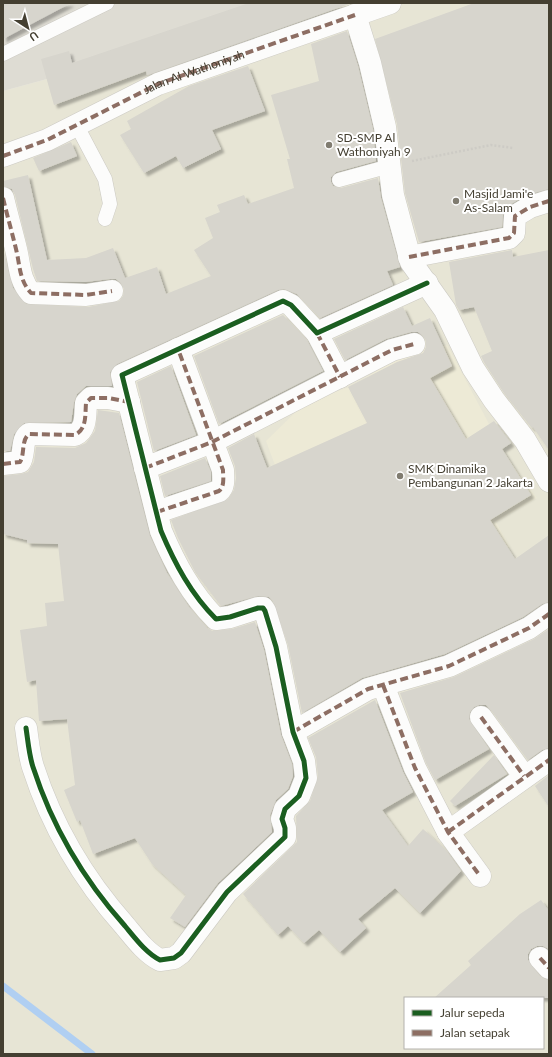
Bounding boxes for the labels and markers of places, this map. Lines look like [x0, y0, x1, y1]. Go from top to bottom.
place label: SD-SMP Al Wathoniyah 9 [337, 130, 411, 159]
marker: SD-SMP Al Wathoniyah 9 [324, 140, 334, 150]
place label: Masjid Jami'e As-Salam [464, 186, 533, 215]
marker: Masjid Jami'e As-Salam [451, 196, 461, 206]
place label: SMK Dinamika Pembangunan 2 Jakarta [408, 461, 533, 490]
marker: SMK Dinamika Pembangunan 2 Jakarta [395, 471, 405, 481]

